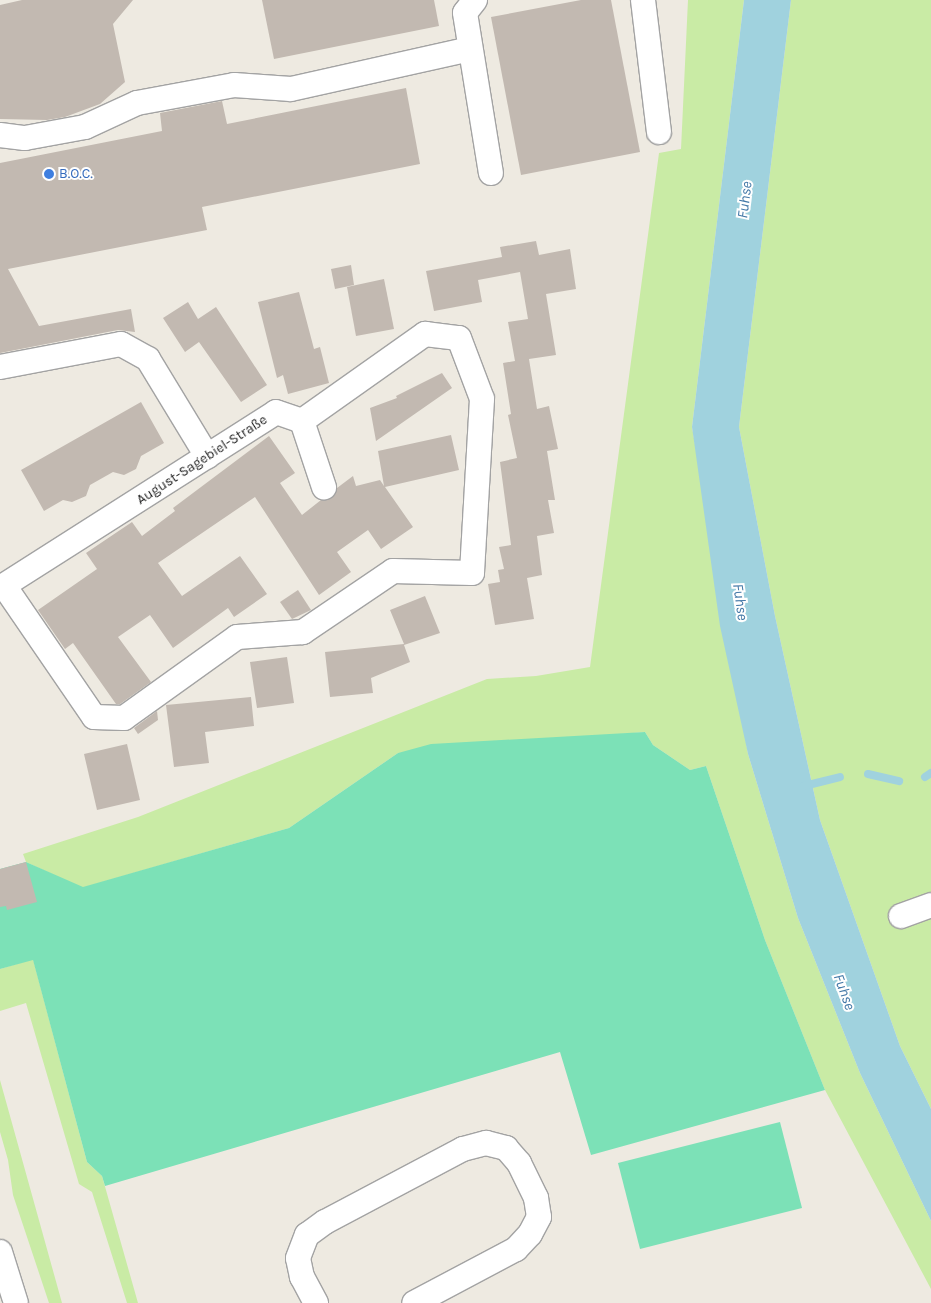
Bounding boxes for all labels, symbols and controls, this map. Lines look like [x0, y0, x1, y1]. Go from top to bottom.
place label: B.O.C. [59, 166, 93, 182]
marker: B.O.C. [43, 168, 55, 180]
water label: Fuhse [734, 180, 756, 220]
street label: August-Sagebiel-Straße [134, 411, 270, 509]
water label: Fuhse [729, 582, 751, 622]
water label: Fuhse [829, 971, 859, 1013]

